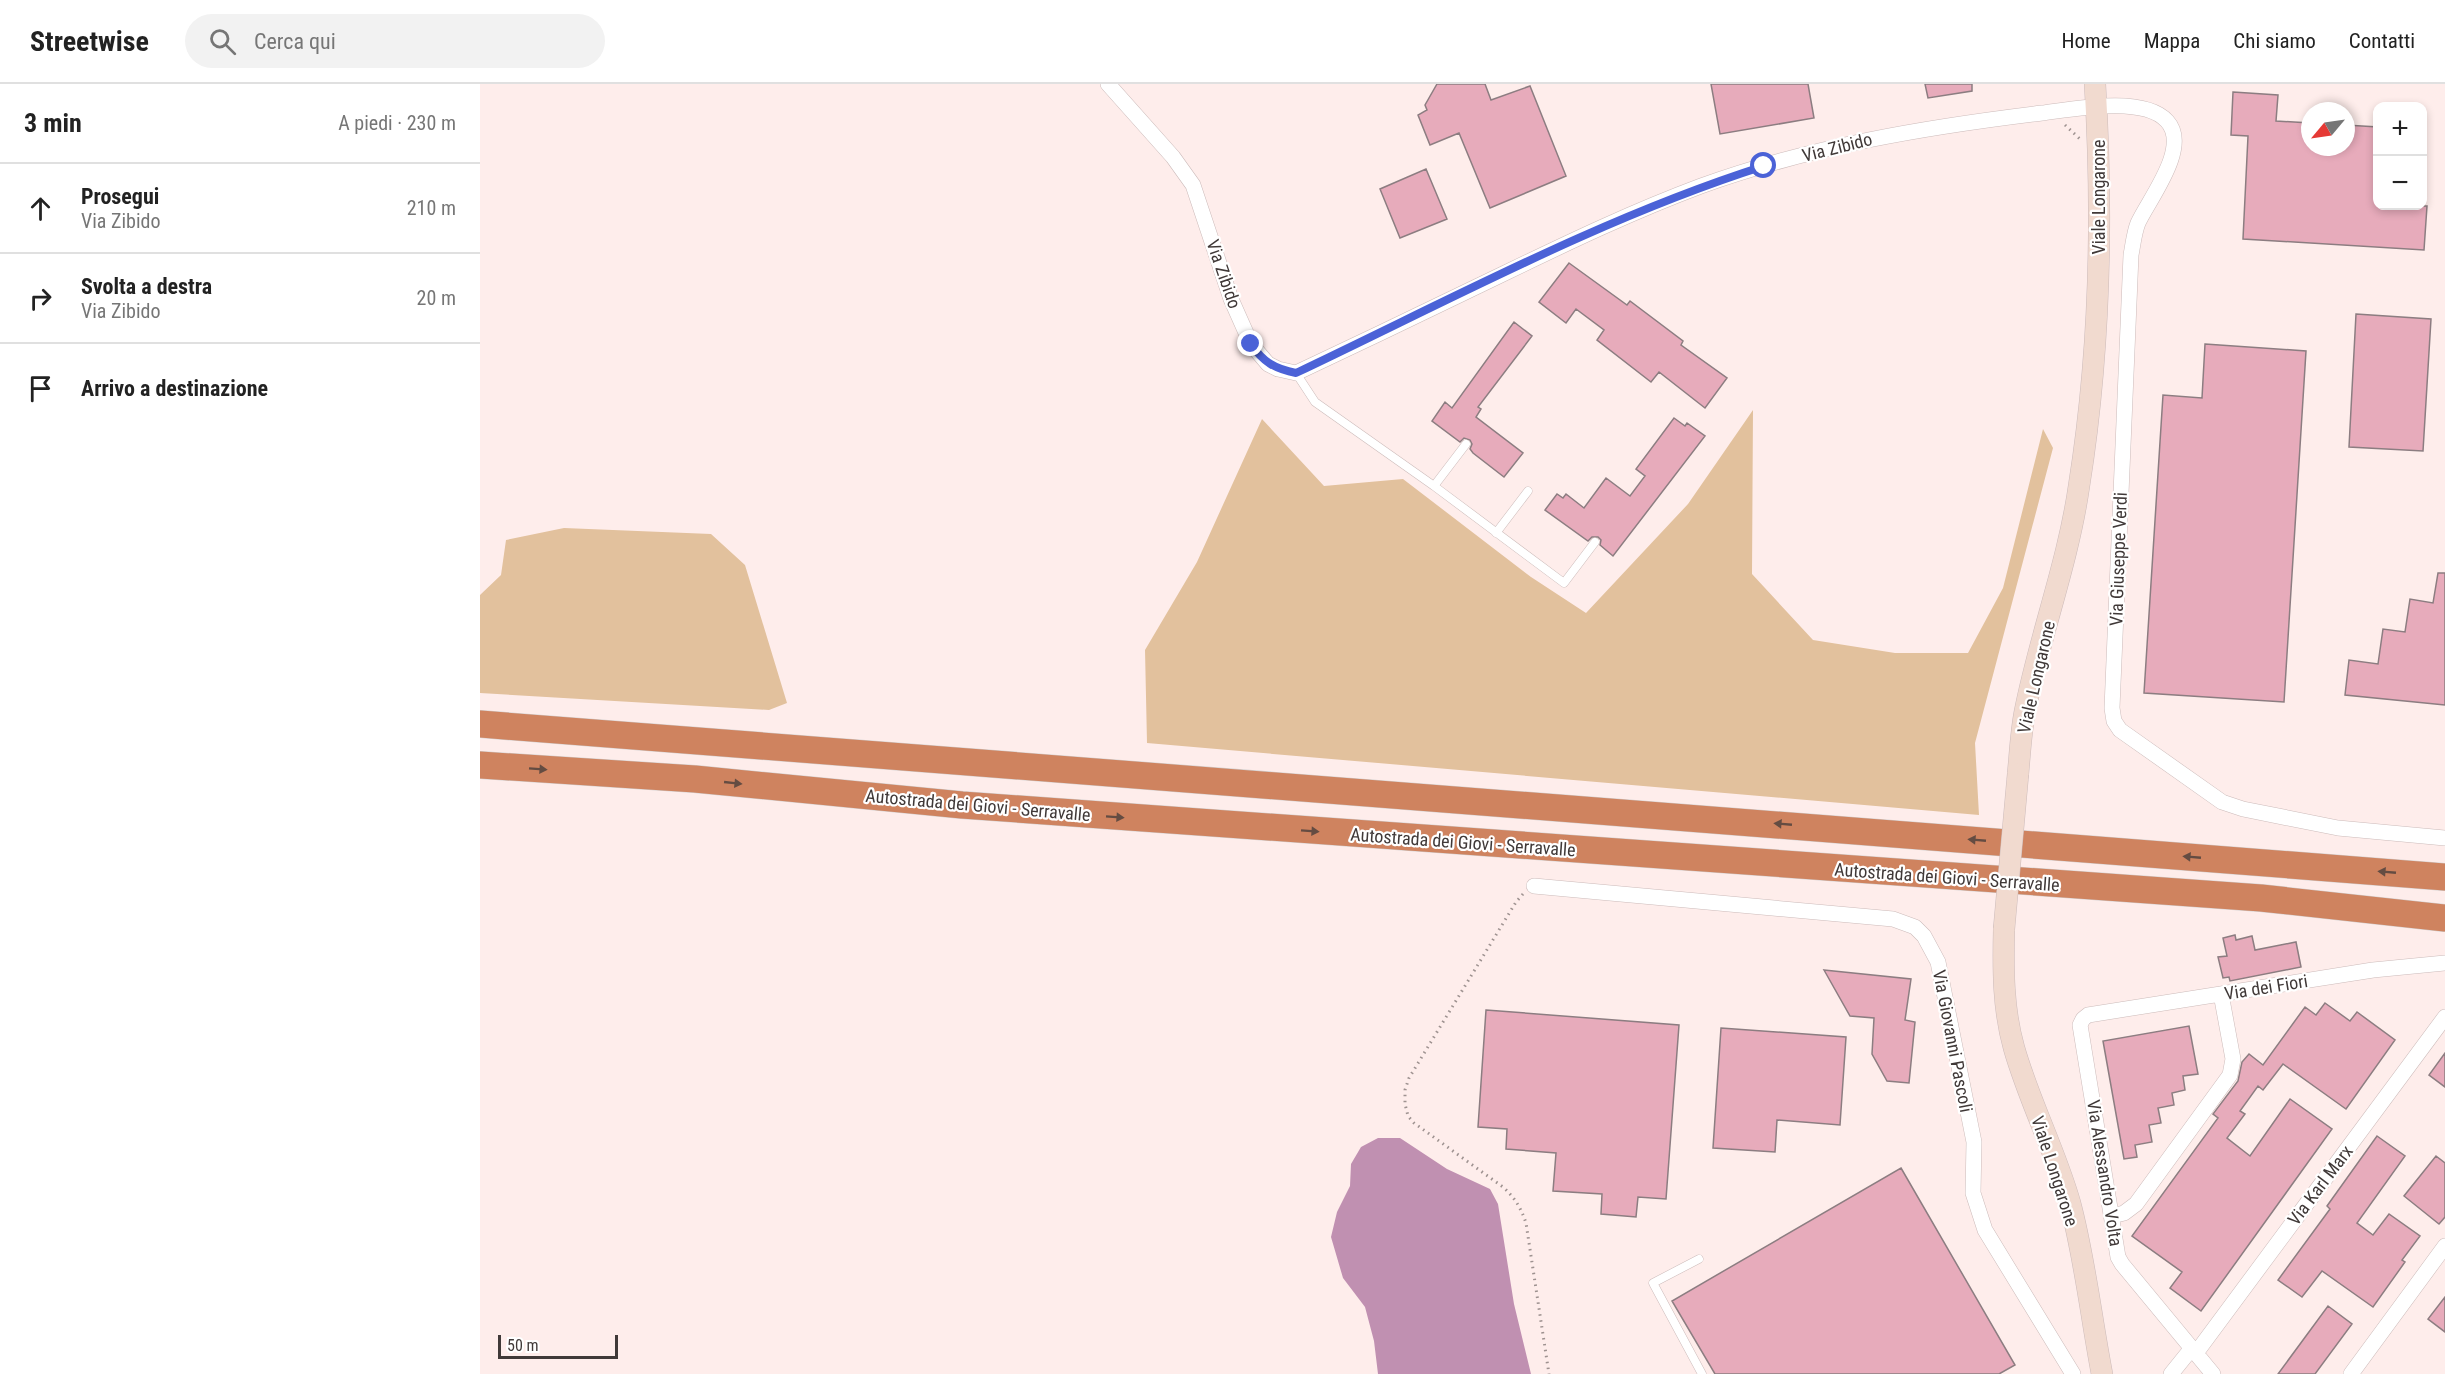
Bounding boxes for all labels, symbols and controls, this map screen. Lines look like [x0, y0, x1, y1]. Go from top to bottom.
search box [185, 14, 605, 68]
text: Streetwise [30, 25, 149, 58]
icon: search [206, 25, 239, 58]
text: Cerca qui [254, 29, 336, 54]
text: Home [2061, 29, 2111, 53]
text: Mappa [2144, 29, 2200, 53]
text: Chi siamo [2233, 29, 2316, 53]
text: Contatti [2349, 29, 2415, 53]
north arrow [2301, 102, 2355, 156]
map controls [2373, 102, 2427, 210]
button: + [2373, 102, 2427, 156]
text: 3 min [24, 108, 82, 138]
text: A piedi · 230 m [338, 111, 456, 135]
street label: Via Zibido [1800, 128, 1874, 166]
street label: Viale Longarone [2088, 140, 2109, 254]
route start [1750, 152, 1776, 178]
button: − [2373, 156, 2427, 210]
text: Prosegui [81, 184, 159, 209]
icon: ahead [24, 192, 57, 225]
text: 210 m [407, 196, 456, 220]
text: Via Zibido [81, 209, 160, 233]
street label: Via Zibido [1202, 237, 1246, 311]
text: Svolta a destra [81, 274, 212, 299]
icon: right [24, 282, 57, 315]
text: 20 m [417, 286, 456, 310]
text: Via Zibido [81, 299, 160, 323]
route end [1237, 330, 1263, 356]
icon: arrive [24, 372, 57, 405]
text: Arrivo a destinazione [81, 376, 268, 401]
street label: Via Giuseppe Verdi [2105, 492, 2131, 626]
street label: Viale Longarone [2013, 619, 2059, 735]
one-way arrow [529, 764, 548, 774]
one-way arrow [723, 778, 742, 788]
street label: Autostrada dei Giovi - Serravalle [865, 785, 1091, 825]
one-way arrow [1106, 812, 1125, 821]
one-way arrow [1773, 820, 1792, 829]
street label: Autostrada dei Giovi - Serravalle [1350, 824, 1576, 860]
one-way arrow [1300, 826, 1319, 835]
one-way arrow [1967, 835, 1986, 845]
one-way arrow [2183, 852, 2202, 862]
street label: Autostrada dei Giovi - Serravalle [1834, 859, 2060, 895]
one-way arrow [2377, 867, 2396, 877]
street label: Via Giovanni Pascoli [1929, 968, 1977, 1114]
street label: Via dei Fiori [2223, 970, 2309, 1004]
street label: Via Alessandro Volta [2083, 1098, 2127, 1248]
street label: Viale Longarone [2027, 1113, 2083, 1229]
street label: Via Karl Marx [2283, 1141, 2357, 1229]
scale bar [498, 1332, 618, 1360]
text: 50 m [507, 1336, 539, 1355]

